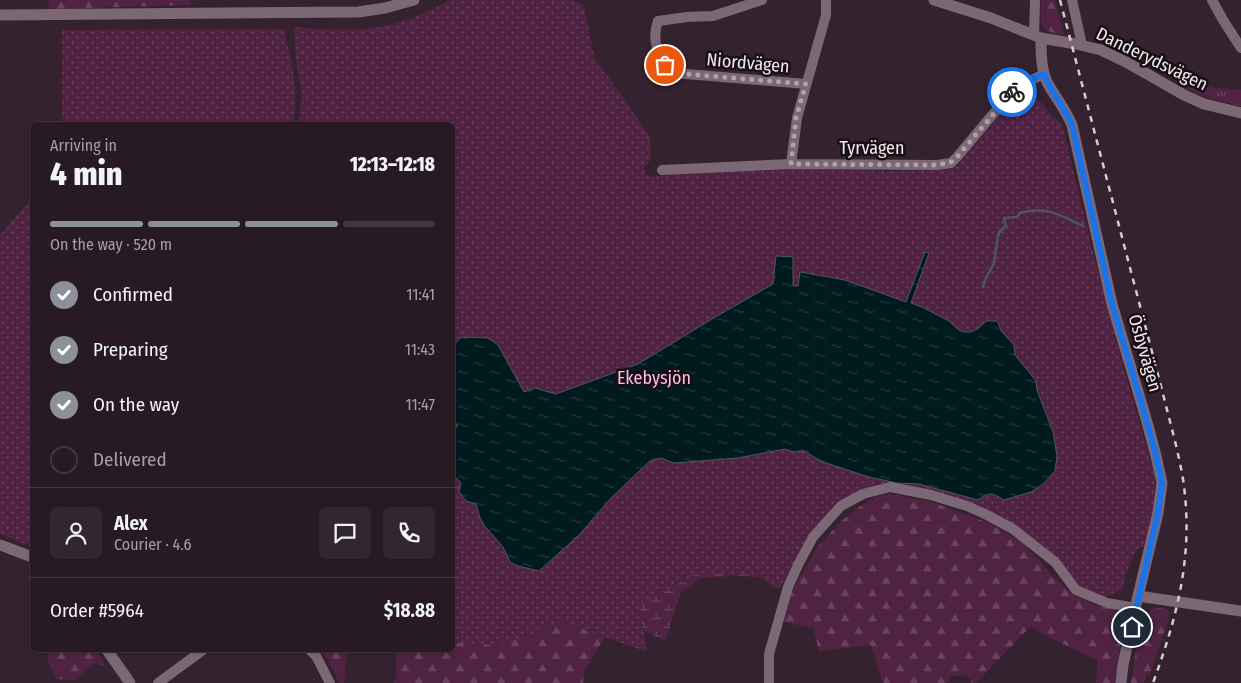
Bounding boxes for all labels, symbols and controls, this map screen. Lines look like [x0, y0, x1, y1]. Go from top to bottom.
street label: Danderydsvägen [1093, 23, 1211, 95]
pin [644, 44, 686, 86]
street label: Niordvägen [706, 48, 790, 78]
icon: bag [651, 51, 679, 79]
courier [987, 67, 1037, 117]
icon: bike [998, 78, 1026, 106]
text: Arriving in [50, 136, 117, 155]
street label: Tyrvägen [840, 137, 904, 159]
text: 12:13–12:18 [350, 153, 435, 176]
text: 4 min [50, 155, 123, 193]
text: On the way · 520 m [50, 235, 172, 254]
icon: check [50, 281, 78, 309]
text: Confirmed [93, 283, 173, 306]
text: 11:41 [406, 285, 435, 304]
street label: Ösbyvägen [1123, 312, 1167, 394]
icon: check [50, 336, 78, 364]
text: Preparing [93, 338, 168, 361]
text: 11:43 [405, 340, 435, 359]
park label: Ekebysjön [617, 367, 691, 389]
icon: check [50, 391, 78, 419]
text: On the way [93, 393, 179, 416]
text: 11:47 [406, 395, 435, 414]
text: Delivered [93, 448, 167, 471]
button: person [50, 507, 102, 559]
button: chat [319, 507, 371, 559]
button: phone [383, 507, 435, 559]
text: Alex [114, 512, 148, 535]
text: Courier · 4.6 [114, 535, 192, 554]
text: Order #5964 [50, 599, 144, 622]
text: $18.88 [384, 599, 435, 622]
pin [1111, 606, 1153, 648]
icon: home [1118, 613, 1146, 641]

